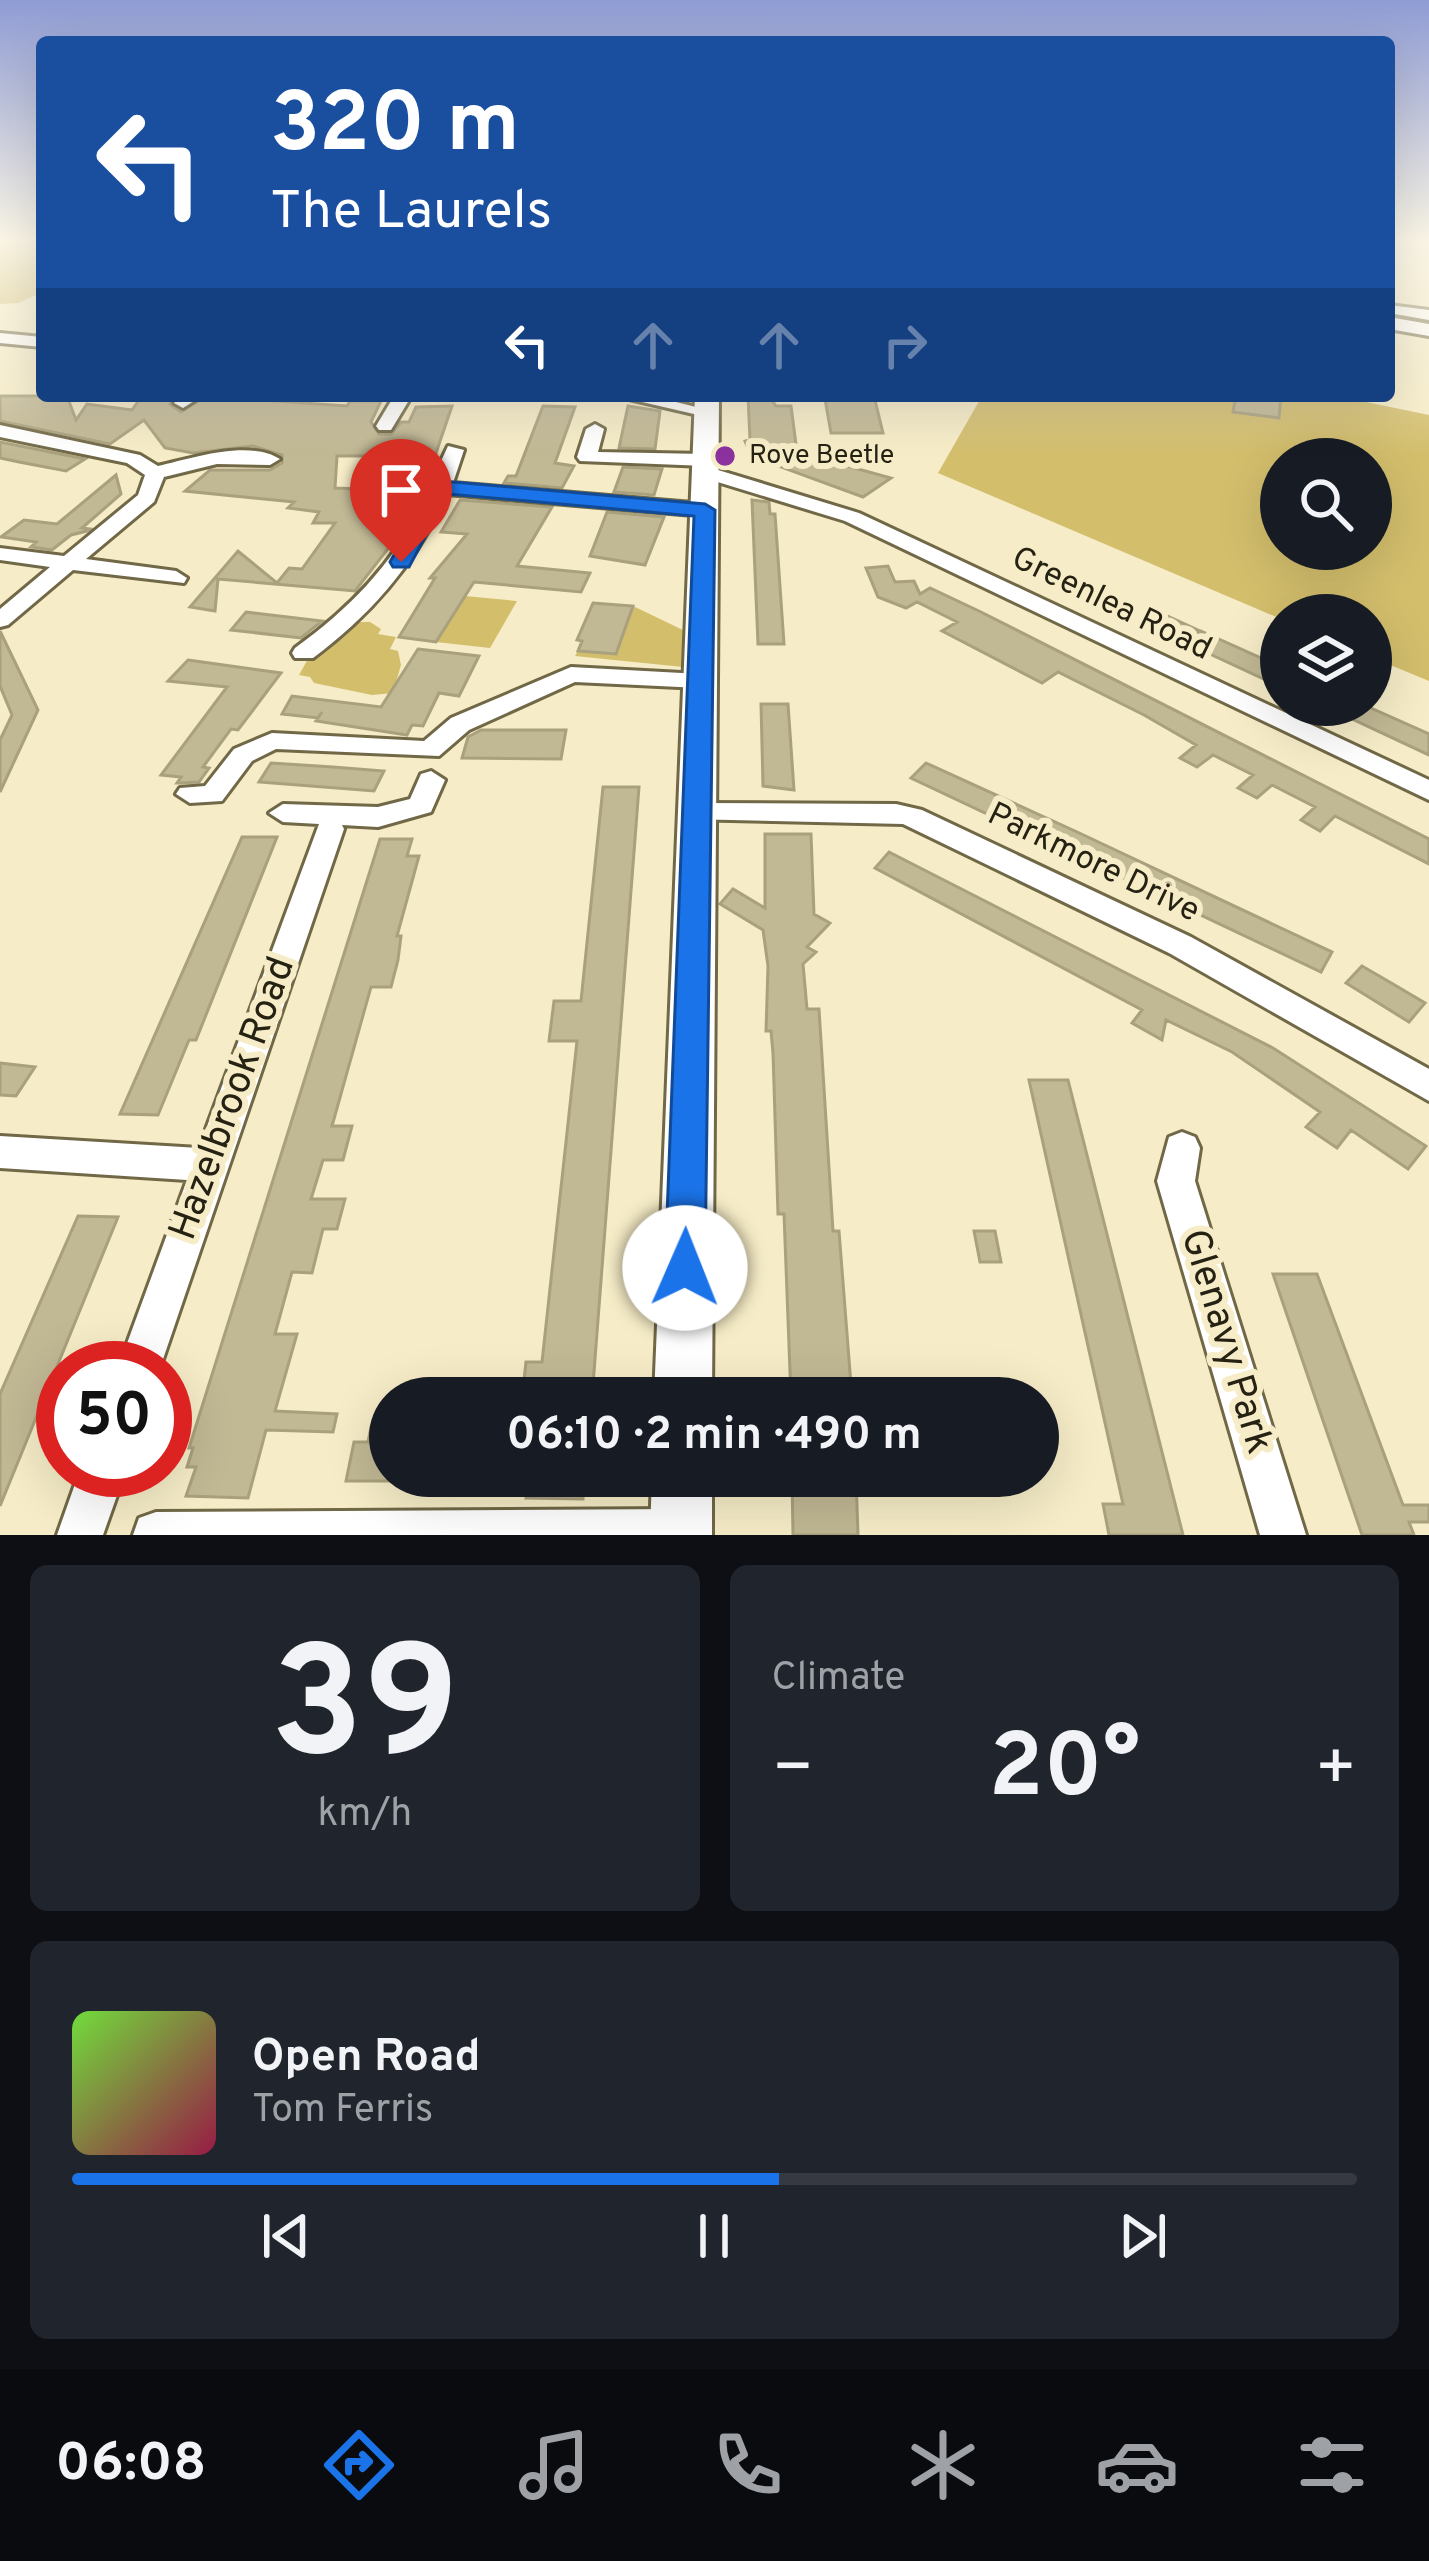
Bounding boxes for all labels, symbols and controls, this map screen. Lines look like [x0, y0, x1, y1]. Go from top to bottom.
text: 320 m [270, 75, 520, 181]
icon: left [72, 84, 228, 240]
text: The Laurels [270, 179, 552, 248]
icon: left [494, 312, 560, 378]
icon: ahead [620, 312, 686, 378]
icon: ahead [746, 312, 812, 378]
icon: right [872, 312, 938, 378]
map controls [1260, 438, 1392, 726]
button: search [1260, 438, 1392, 570]
pin [350, 439, 452, 562]
place label: Rove Beetle [749, 439, 894, 473]
marker: Rove Beetle [712, 443, 738, 469]
icon: arrive [368, 457, 434, 523]
street label: Greenlea Road [1004, 538, 1218, 672]
button: layers [1260, 594, 1392, 726]
street label: Parkmore Drive [980, 795, 1206, 933]
street label: Hazelbrook Road [160, 951, 308, 1247]
position arrow [622, 1205, 748, 1331]
street label: Glenavy Park [1168, 1224, 1282, 1460]
speed limit sign: 50 [36, 1341, 192, 1497]
text: 06:10 · 2 min · 490 m [506, 1408, 922, 1465]
text: 39 [270, 1614, 459, 1812]
text: Climate [772, 1655, 905, 1704]
text: 20° [988, 1715, 1140, 1828]
text: − [772, 1730, 814, 1813]
text: + [1314, 1730, 1357, 1813]
text: km/h [317, 1791, 412, 1840]
text: Open Road [252, 2030, 480, 2087]
text: Tom Ferris [252, 2087, 433, 2136]
icon: previous [253, 2203, 319, 2269]
icon: pause [681, 2203, 747, 2269]
icon: next [1110, 2203, 1176, 2269]
icon: directions [317, 2423, 401, 2507]
icon: music [512, 2423, 596, 2507]
icon: phone [706, 2423, 790, 2507]
icon: climate [901, 2423, 985, 2507]
icon: car [1095, 2423, 1179, 2507]
icon: filters [1290, 2423, 1374, 2507]
text: 06:08 [55, 2431, 207, 2500]

